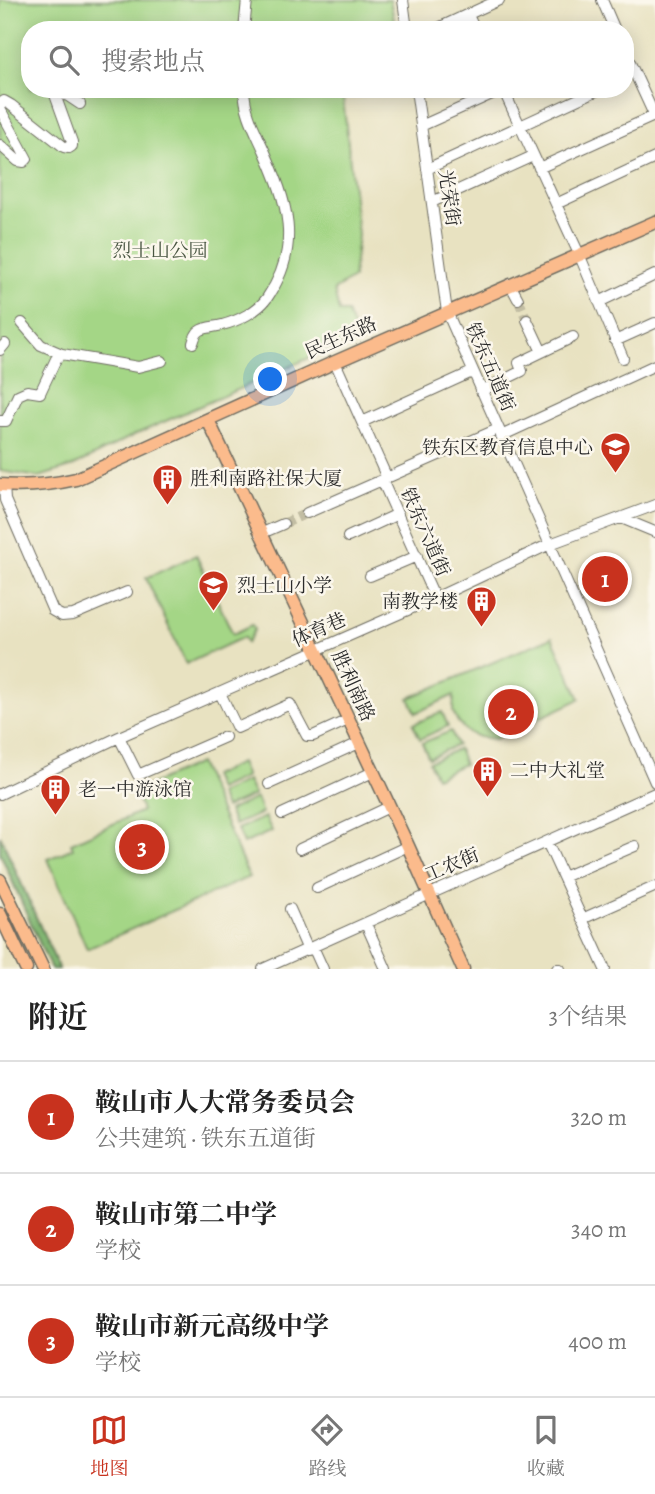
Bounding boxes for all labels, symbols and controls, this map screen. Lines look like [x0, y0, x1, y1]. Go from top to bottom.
search box [21, 21, 634, 98]
icon: search [45, 41, 83, 79]
text: 搜索地点 [101, 44, 205, 79]
street label: 光荣街 [432, 168, 466, 228]
park label: 烈士山公园 [112, 238, 208, 264]
street label: 民生东路 [301, 311, 381, 365]
street label: 铁东五道街 [459, 318, 521, 416]
your location [253, 362, 287, 396]
school or university icon: 铁东区教育信息中心 [599, 431, 633, 475]
place label: 铁东区教育信息中心 [422, 435, 593, 461]
building icon: 胜利南路社保大厦 [150, 462, 184, 506]
place label: 胜利南路社保大厦 [190, 466, 342, 492]
street label: 铁东六道街 [394, 483, 456, 581]
pin: 1 [582, 553, 628, 605]
school or university icon: 烈士山小学 [197, 569, 231, 613]
place label: 烈士山小学 [237, 573, 332, 599]
building icon: 南教学楼 [464, 585, 498, 629]
place label: 南教学楼 [382, 589, 458, 615]
street label: 体育巷 [288, 607, 350, 653]
street label: 胜利南路 [325, 646, 381, 726]
pin: 2 [488, 686, 534, 738]
building icon: 二中大礼堂 [470, 754, 504, 798]
place label: 二中大礼堂 [510, 758, 605, 784]
building icon: 老一中游泳馆 [38, 773, 72, 817]
place label: 老一中游泳馆 [78, 777, 192, 803]
pin: 3 [119, 821, 165, 873]
street label: 工农街 [421, 842, 483, 888]
text: 附近 [28, 997, 88, 1037]
text: 3个结果 [548, 1001, 627, 1032]
text: 鞍山市人大常务委员会 [95, 1085, 355, 1120]
text: 1 [47, 1102, 55, 1133]
text: 320 m [571, 1102, 627, 1133]
text: 公共建筑 · 铁东五道街 [95, 1123, 316, 1154]
text: 鞍山市第二中学 [95, 1197, 277, 1232]
text: 2 [45, 1214, 57, 1245]
text: 340 m [571, 1214, 627, 1245]
text: 学校 [95, 1235, 141, 1266]
text: 鞍山市新元高级中学 [95, 1309, 329, 1344]
text: 3 [46, 1326, 56, 1357]
text: 400 m [568, 1326, 627, 1357]
text: 学校 [95, 1347, 141, 1378]
tab: 地图 [90, 1411, 128, 1482]
tab: 路线 [308, 1411, 347, 1482]
tab: 收藏 [527, 1411, 565, 1482]

